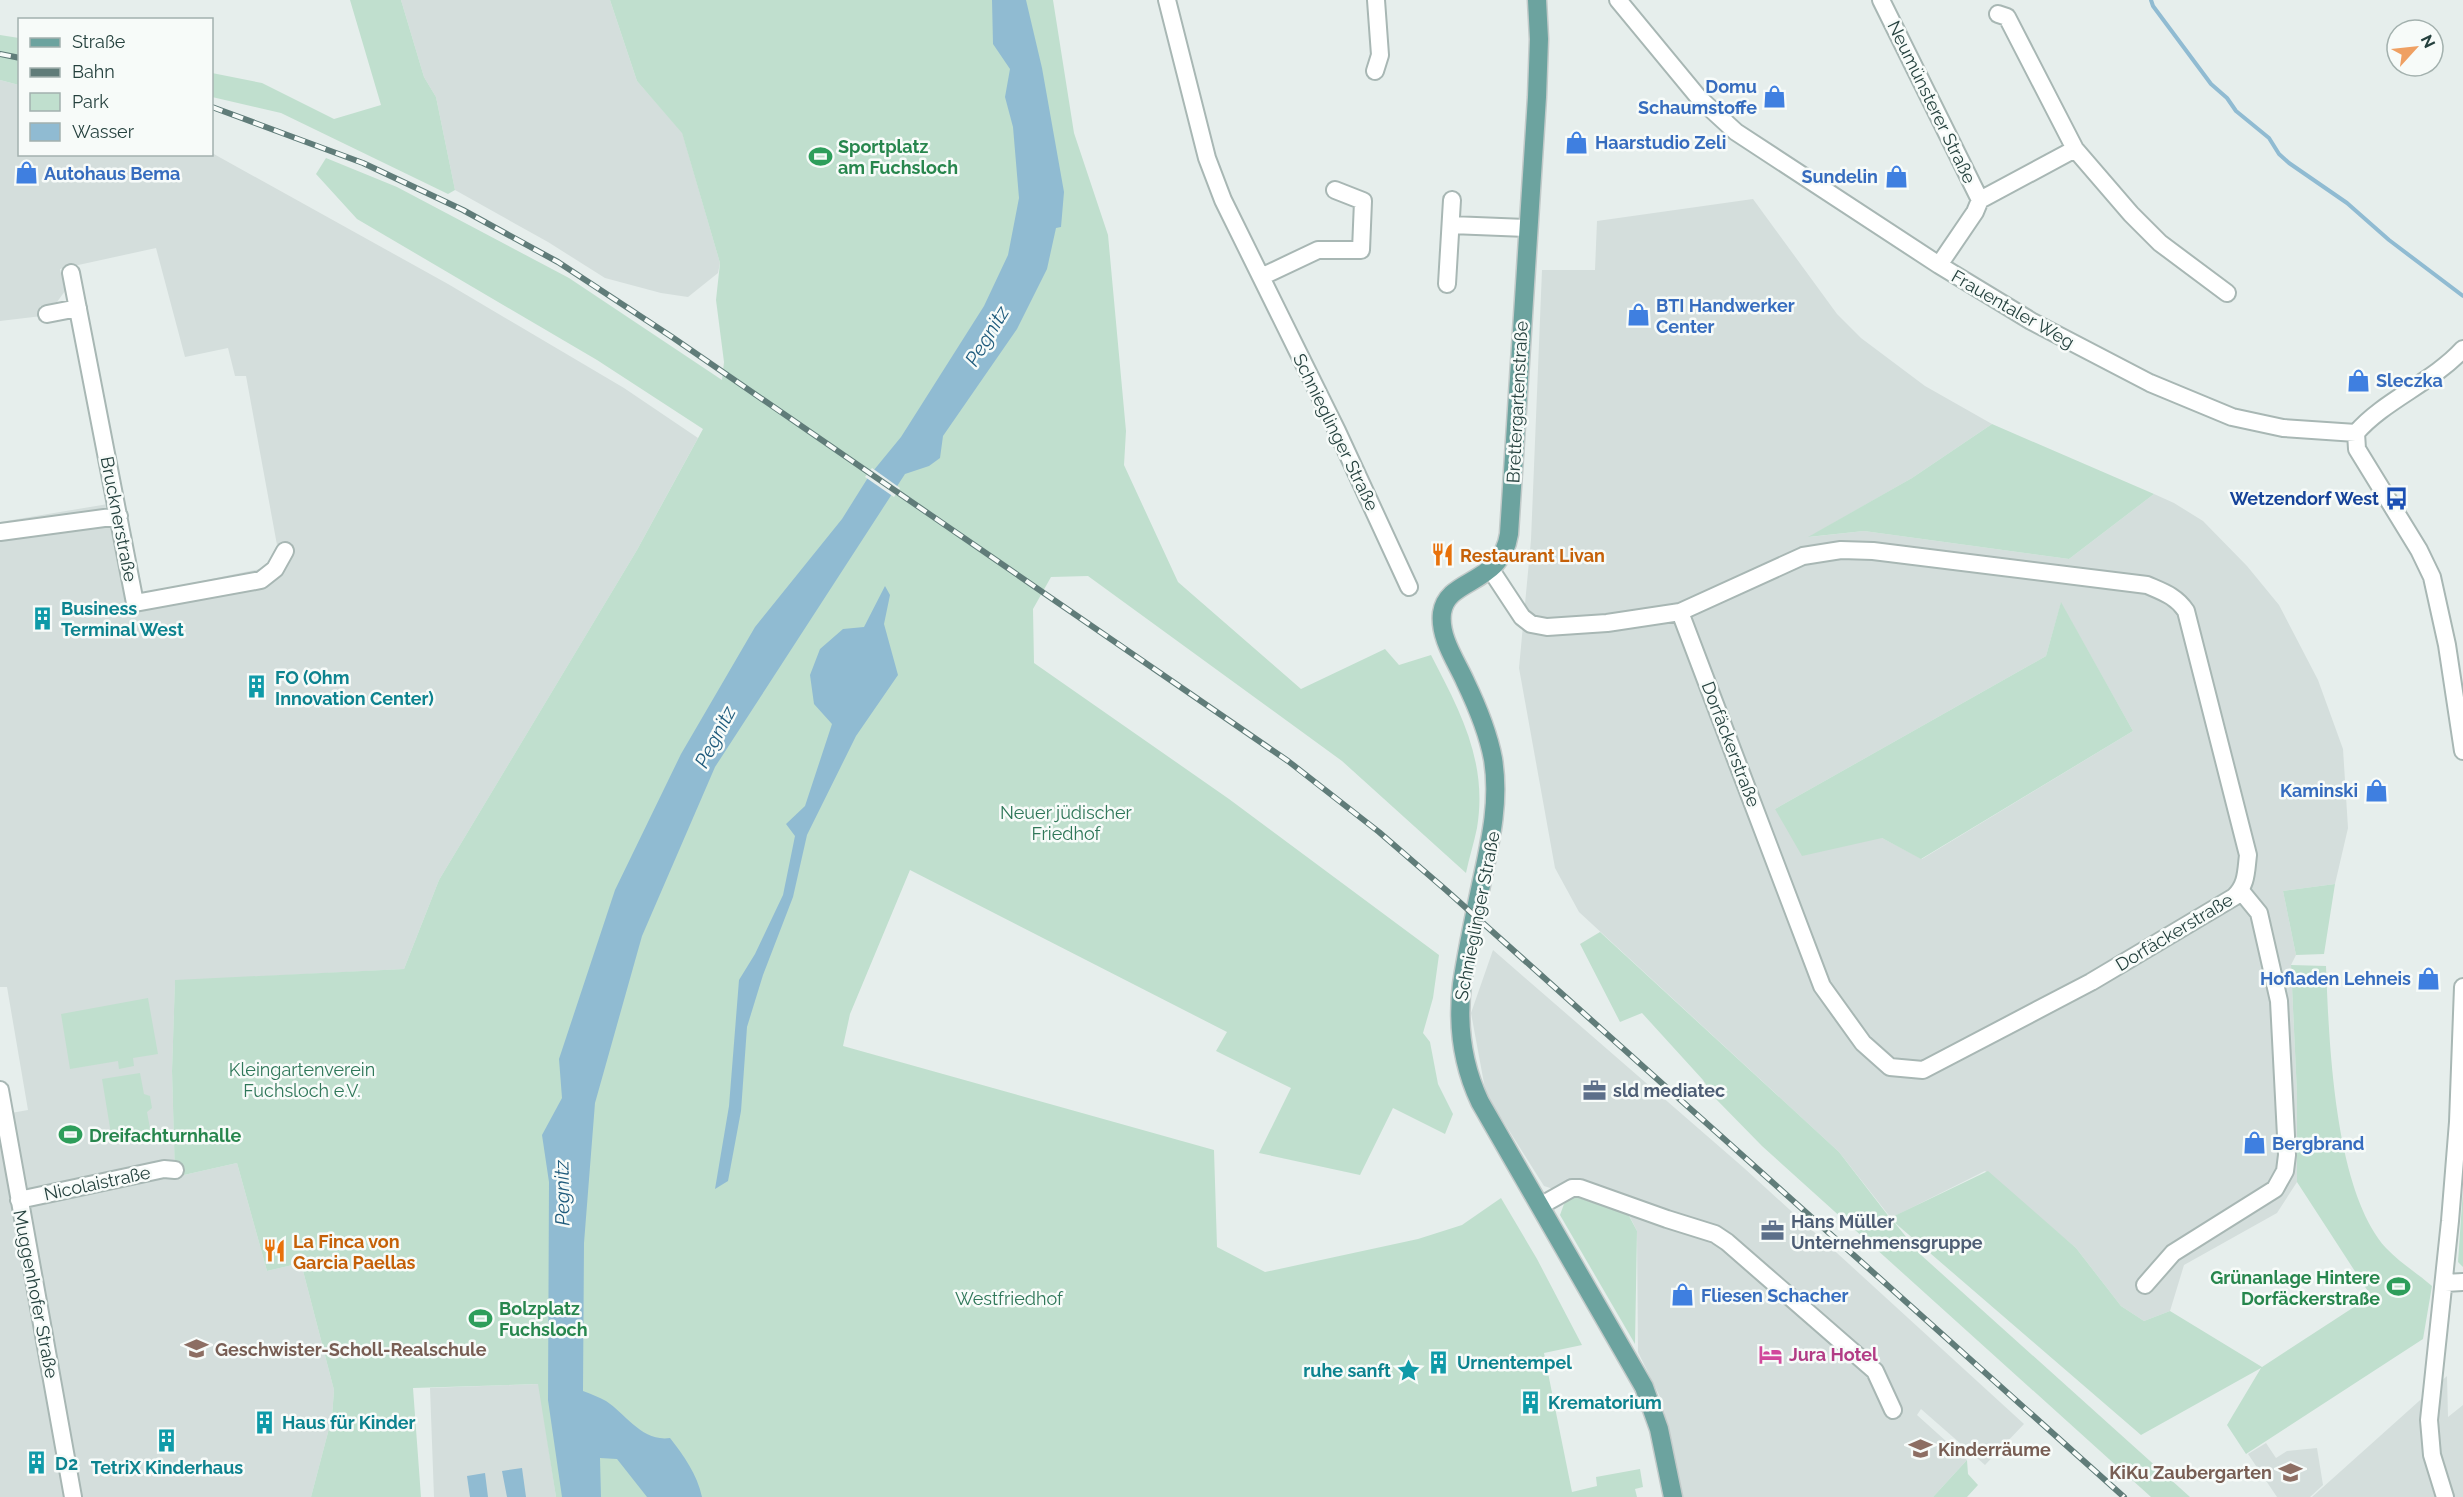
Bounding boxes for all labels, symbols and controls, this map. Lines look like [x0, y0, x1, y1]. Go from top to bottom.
street label: Neumünsterer Straße [1883, 17, 1981, 187]
legend [18, 18, 213, 156]
north arrow [2385, 18, 2445, 78]
text: Straße [72, 31, 126, 52]
text: N [2417, 32, 2439, 51]
text: Bahn [72, 61, 115, 82]
place label: Domu Schaumstoffe [1638, 76, 1757, 118]
shop icon: Domu Schaumstoffe [1762, 83, 1788, 109]
text: Park [72, 91, 109, 112]
text: Wasser [72, 121, 135, 142]
shop icon: Haarstudio Zeli [1564, 129, 1590, 155]
place label: Haarstudio Zeli [1595, 132, 1726, 153]
place label: Sportplatz am Fuchsloch [838, 136, 958, 178]
sports icon: Sportplatz am Fuchsloch [807, 143, 833, 169]
shop icon: Autohaus Bema [13, 160, 39, 186]
place label: Autohaus Bema [44, 163, 180, 184]
shop icon: Sundelin [1883, 163, 1909, 189]
place label: Sundelin [1801, 166, 1878, 187]
street label: Frauentaler Weg [1948, 265, 2078, 353]
place label: BTI Handwerker Center [1656, 295, 1795, 337]
water label: Pegnitz [960, 301, 1015, 370]
shop icon: BTI Handwerker Center [1625, 302, 1651, 328]
street label: Brettergartenstraße [1502, 320, 1532, 484]
street label: Schnieglinger Straße [1289, 350, 1383, 514]
shop icon: Sleczka [2345, 367, 2371, 393]
place label: Sleczka [2376, 370, 2443, 391]
street label: Brucknerstraße [97, 455, 142, 584]
bus stop icon: Wetzendorf West [2384, 485, 2410, 511]
place label: Wetzendorf West [2230, 488, 2379, 509]
restaurant icon: Restaurant Livan [1429, 542, 1455, 568]
place label: Restaurant Livan [1460, 545, 1605, 566]
place label: Business Terminal West [61, 598, 184, 640]
building icon: Business Terminal West [30, 605, 56, 631]
place label: FO (Ohm Innovation Center) [275, 667, 434, 709]
building icon: FO (Ohm Innovation Center) [244, 674, 270, 700]
street label: Dorfäckerstraße [1697, 678, 1765, 810]
water label: Pegnitz [689, 702, 741, 772]
shop icon: Kaminski [2363, 777, 2389, 803]
place label: Kaminski [2280, 780, 2358, 801]
park label: Neuer jüdischer Friedhof [1000, 802, 1133, 844]
street label: Schnieglinger Straße [1450, 829, 1504, 1003]
street label: Dorfäckerstraße [2112, 889, 2237, 975]
shop icon: Hofladen Lehneis [2416, 965, 2442, 991]
place label: Hofladen Lehneis [2260, 968, 2411, 989]
park label: Kleingartenverein Fuchsloch e.V. [229, 1059, 375, 1101]
office icon: sld mediatec [1582, 1077, 1608, 1103]
place label: sld mediatec [1613, 1080, 1725, 1101]
sports icon: Dreifachturnhalle [58, 1122, 84, 1148]
place label: Dreifachturnhalle [89, 1125, 241, 1146]
shop icon: Bergbrand [2241, 1130, 2267, 1156]
place label: Bergbrand [2272, 1133, 2364, 1154]
water label: Pegnitz [549, 1159, 575, 1226]
street label: Nicolaistraße [42, 1161, 153, 1205]
street label: Muggenhofer Straße [9, 1208, 63, 1380]
place label: Hans Müller Unternehmensgruppe [1791, 1211, 1983, 1253]
office icon: Hans Müller Unternehmensgruppe [1760, 1218, 1786, 1244]
place label: La Finca von Garcia Paellas [293, 1231, 416, 1273]
restaurant icon: La Finca von Garcia Paellas [262, 1238, 288, 1264]
place label: Grünanlage Hintere Dorfäckerstraße [2210, 1267, 2380, 1309]
sports icon: Grünanlage Hintere Dorfäckerstraße [2385, 1274, 2411, 1300]
shop icon: Fliesen Schacher [1670, 1282, 1696, 1308]
place label: Fliesen Schacher [1701, 1285, 1848, 1306]
park label: Westfriedhof [955, 1288, 1064, 1309]
place label: Bolzplatz Fuchsloch [499, 1298, 588, 1340]
sports icon: Bolzplatz Fuchsloch [468, 1305, 494, 1331]
school or university icon: Geschwister-Scholl-Realschule [184, 1336, 210, 1362]
place label: Geschwister-Scholl-Realschule [215, 1339, 487, 1360]
hotel icon: Jura Hotel [1758, 1341, 1784, 1367]
place label: Jura Hotel [1789, 1344, 1878, 1365]
building icon: Urnentempel [1426, 1349, 1452, 1375]
place label: Urnentempel [1457, 1352, 1572, 1373]
place icon: ruhe sanft [1396, 1357, 1422, 1383]
place label: ruhe sanft [1303, 1360, 1391, 1381]
building icon: Krematorium [1517, 1389, 1543, 1415]
place label: Krematorium [1548, 1392, 1662, 1413]
building icon: Haus für Kinder [251, 1409, 277, 1435]
place label: Haus für Kinder [282, 1412, 416, 1433]
building icon: TetriX Kinderhaus [154, 1428, 180, 1454]
school or university icon: Kinderräume [1907, 1436, 1933, 1462]
place label: Kinderräume [1938, 1439, 2051, 1460]
building icon: D2 [24, 1450, 50, 1476]
place label: D2 [55, 1453, 78, 1474]
place label: TetriX Kinderhaus [91, 1457, 243, 1478]
school or university icon: KiKu Zaubergarten [2277, 1459, 2303, 1485]
place label: KiKu Zaubergarten [2109, 1462, 2272, 1483]

